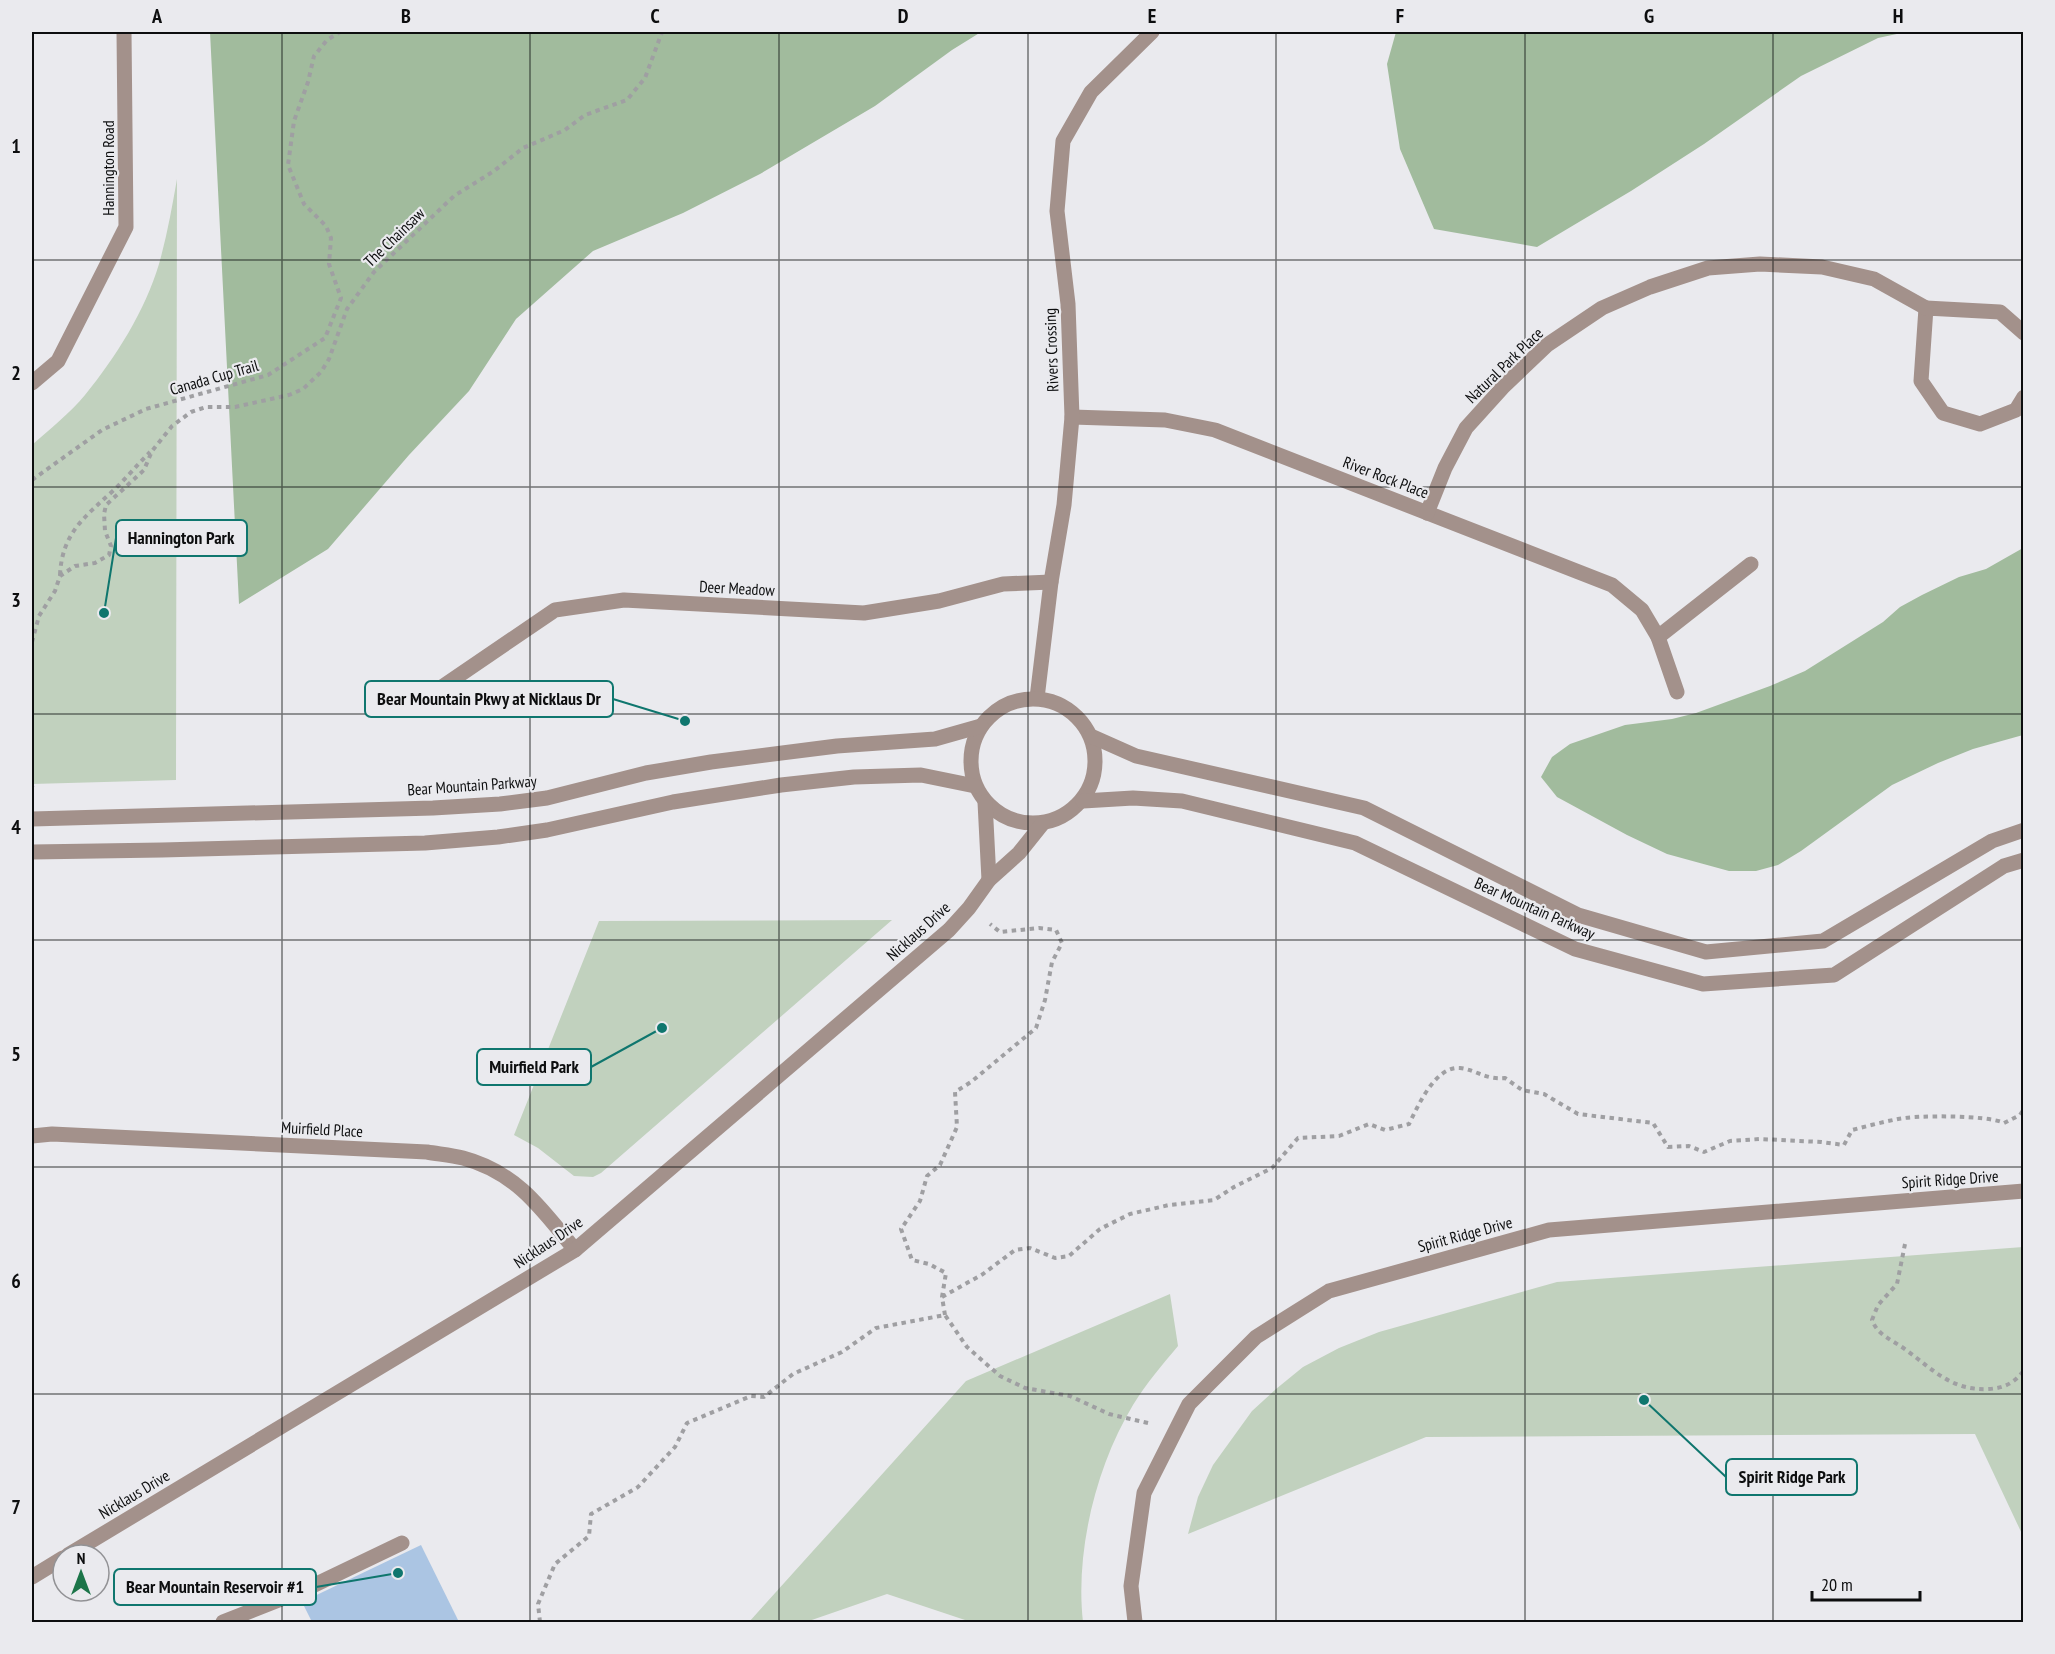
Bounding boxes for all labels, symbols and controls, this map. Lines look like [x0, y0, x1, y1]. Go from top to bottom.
text: A [151, 3, 163, 29]
text: B [401, 3, 411, 29]
text: C [650, 3, 660, 29]
text: D [898, 3, 909, 29]
text: E [1148, 3, 1156, 29]
text: F [1396, 3, 1404, 29]
text: G [1644, 3, 1654, 29]
text: H [1893, 3, 1903, 29]
street label: Hannington Road [98, 120, 118, 216]
text: 1 [11, 133, 21, 159]
street label: The Chainsaw [359, 203, 429, 271]
street label: Rivers Crossing [1040, 308, 1062, 392]
street label: Natural Park Place [1461, 323, 1547, 407]
street label: Canada Cup Trail [167, 355, 261, 399]
text: 2 [11, 360, 21, 386]
street label: River Rock Place [1340, 452, 1432, 502]
callout: Hannington Park [116, 520, 247, 556]
text: Hannington Park [128, 526, 235, 549]
street label: Deer Meadow [699, 576, 776, 600]
text: 3 [11, 587, 21, 613]
callout: Bear Mountain Pkwy at Nicklaus Dr [365, 681, 613, 717]
text: Bear Mountain Pkwy at Nicklaus Dr [377, 687, 602, 710]
street label: Bear Mountain Parkway [407, 770, 537, 800]
text: 4 [11, 814, 21, 840]
street label: Bear Mountain Parkway [1472, 872, 1598, 944]
street label: Nicklaus Drive [882, 897, 954, 965]
text: 5 [11, 1041, 21, 1067]
callout: Muirfield Park [477, 1049, 591, 1085]
text: Muirfield Park [489, 1055, 579, 1078]
street label: Muirfield Place [281, 1117, 363, 1141]
street label: Spirit Ridge Drive [1901, 1166, 1999, 1192]
street label: Nicklaus Drive [510, 1212, 586, 1272]
street label: Spirit Ridge Drive [1416, 1212, 1514, 1256]
text: 6 [11, 1268, 21, 1294]
callout: Spirit Ridge Park [1726, 1459, 1857, 1495]
street label: Nicklaus Drive [95, 1465, 173, 1523]
text: Spirit Ridge Park [1738, 1465, 1846, 1488]
text: 7 [11, 1494, 21, 1520]
north arrow [51, 1543, 111, 1603]
text: N [77, 1548, 85, 1568]
scale bar [1812, 1564, 1920, 1602]
callout: Bear Mountain Reservoir #1 [114, 1569, 316, 1605]
text: 20 m [1821, 1573, 1853, 1596]
text: Bear Mountain Reservoir #1 [126, 1575, 304, 1598]

